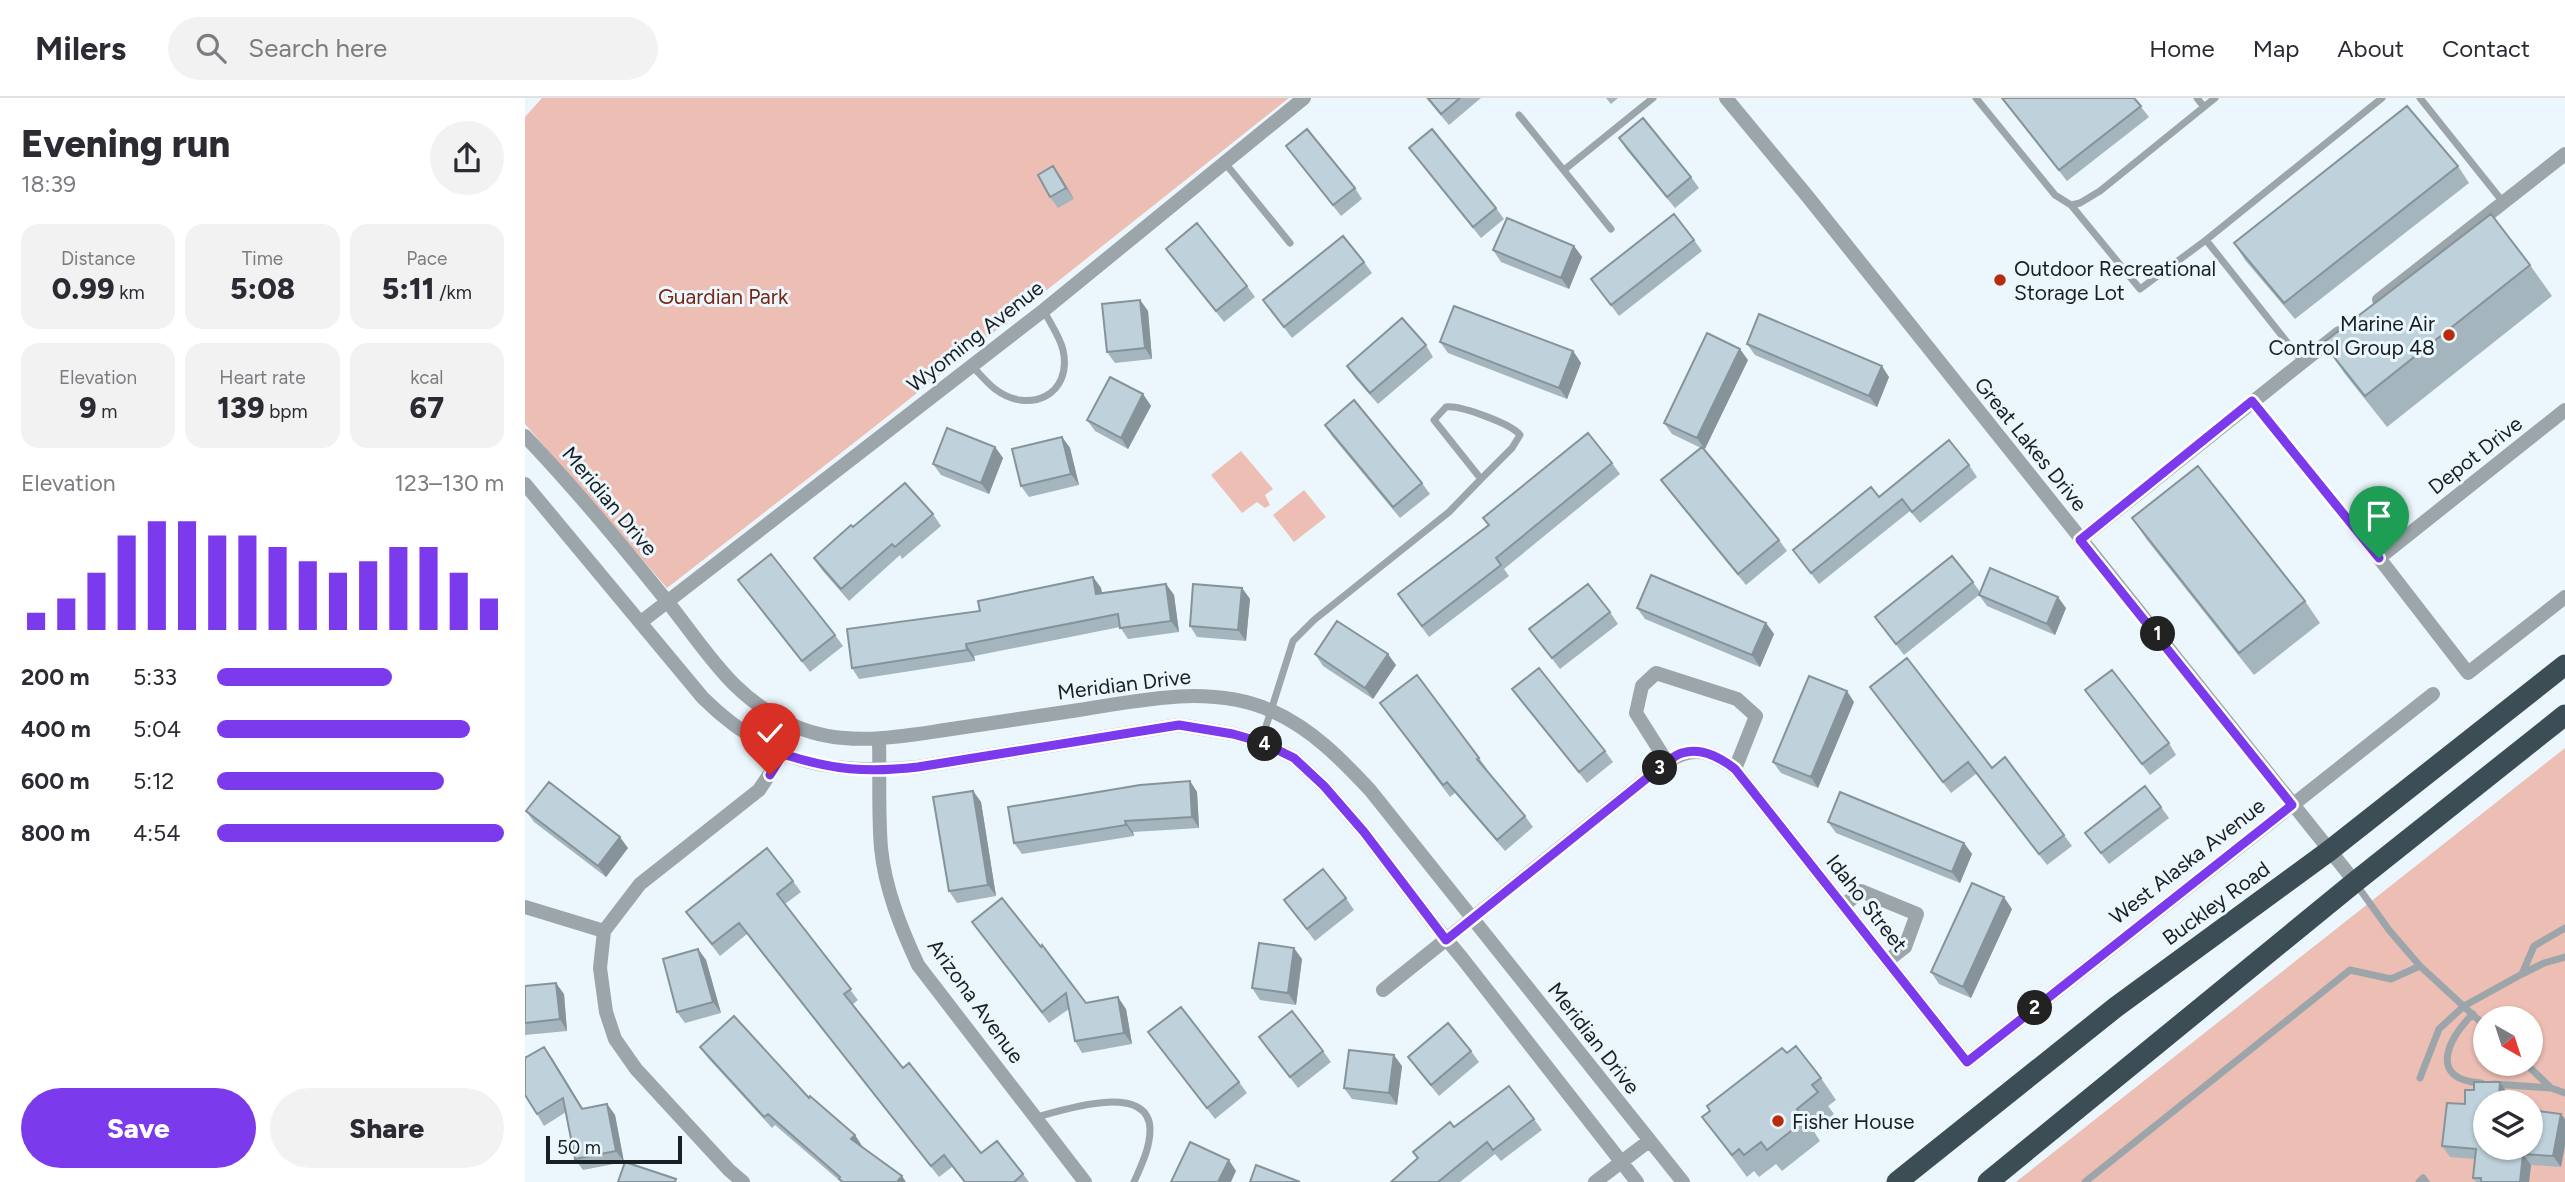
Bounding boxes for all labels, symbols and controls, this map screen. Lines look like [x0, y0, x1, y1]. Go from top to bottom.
search box [168, 17, 658, 80]
text: Milers [35, 29, 126, 68]
icon: search [192, 29, 230, 67]
text: Search here [248, 32, 387, 64]
text: Home [2149, 34, 2215, 63]
text: Map [2253, 34, 2299, 63]
text: About [2337, 34, 2404, 63]
text: Contact [2442, 34, 2530, 63]
text: Evening run [21, 121, 230, 167]
button: share [430, 121, 504, 195]
text: 18:39 [21, 170, 76, 198]
text: Distance [61, 247, 135, 270]
text: Time [242, 247, 283, 270]
text: Pace [406, 247, 447, 270]
place label: Outdoor Recreational Storage Lot [2014, 256, 2216, 305]
text: 0.99 [52, 270, 114, 307]
text: 5:08 [230, 270, 295, 307]
text: 5:11 [382, 270, 434, 307]
marker: Outdoor Recreational Storage Lot [1992, 272, 2008, 288]
street label: Wyoming Avenue [902, 275, 1048, 397]
text: km [114, 281, 145, 304]
text: /km [434, 281, 472, 304]
park label: Guardian Park [658, 284, 789, 309]
place label: Marine Air Control Group 48 [2268, 311, 2435, 360]
marker: Marine Air Control Group 48 [2441, 327, 2457, 343]
text: Elevation [59, 366, 137, 389]
text: Heart rate [219, 366, 306, 389]
text: kcal [410, 366, 443, 389]
street label: Great Lakes Drive [1969, 372, 2093, 516]
text: 9 [79, 389, 97, 426]
text: 139 [217, 389, 264, 426]
text: 67 [410, 389, 444, 426]
text: m [97, 400, 117, 423]
text: bpm [264, 400, 308, 423]
street label: Depot Drive [2423, 411, 2527, 499]
street label: Meridian Drive [557, 441, 663, 561]
text: Elevation [21, 469, 116, 497]
text: 123–130 m [394, 469, 504, 497]
pin [2349, 486, 2409, 558]
icon: arrive [2360, 497, 2398, 535]
pin: 1 [2141, 616, 2175, 652]
text: 1 [2153, 622, 2162, 645]
text: 200 m [21, 663, 90, 691]
text: 5:33 [133, 663, 177, 691]
street label: Meridian Drive [1056, 663, 1192, 705]
pin [740, 703, 800, 775]
icon: check [751, 714, 789, 752]
text: 400 m [21, 715, 91, 743]
text: 5:04 [133, 715, 181, 743]
pin: 4 [1247, 726, 1283, 762]
text: 4 [1258, 732, 1271, 755]
pin: 3 [1643, 750, 1677, 786]
text: 3 [1654, 756, 1665, 779]
text: 600 m [21, 767, 90, 795]
text: 5:12 [133, 767, 174, 795]
street label: West Alaska Avenue [2104, 793, 2270, 929]
text: 800 m [21, 819, 90, 847]
text: 4:54 [133, 819, 181, 847]
street label: Idaho Street [1821, 849, 1913, 957]
street label: Buckley Road [2157, 856, 2275, 950]
street label: Arizona Avenue [923, 934, 1029, 1068]
street label: Meridian Drive [1543, 977, 1645, 1099]
pin: 2 [2017, 990, 2053, 1026]
text: 2 [2029, 996, 2040, 1019]
north arrow [2473, 1006, 2543, 1076]
map controls [2473, 1006, 2543, 1160]
button: Save [21, 1088, 256, 1168]
button: Share [270, 1088, 504, 1168]
button: layers [2473, 1090, 2543, 1160]
place label: Fisher House [1792, 1109, 1914, 1134]
marker: Fisher House [1770, 1113, 1786, 1129]
scale bar [546, 1133, 683, 1165]
text: 50 m [557, 1136, 601, 1159]

